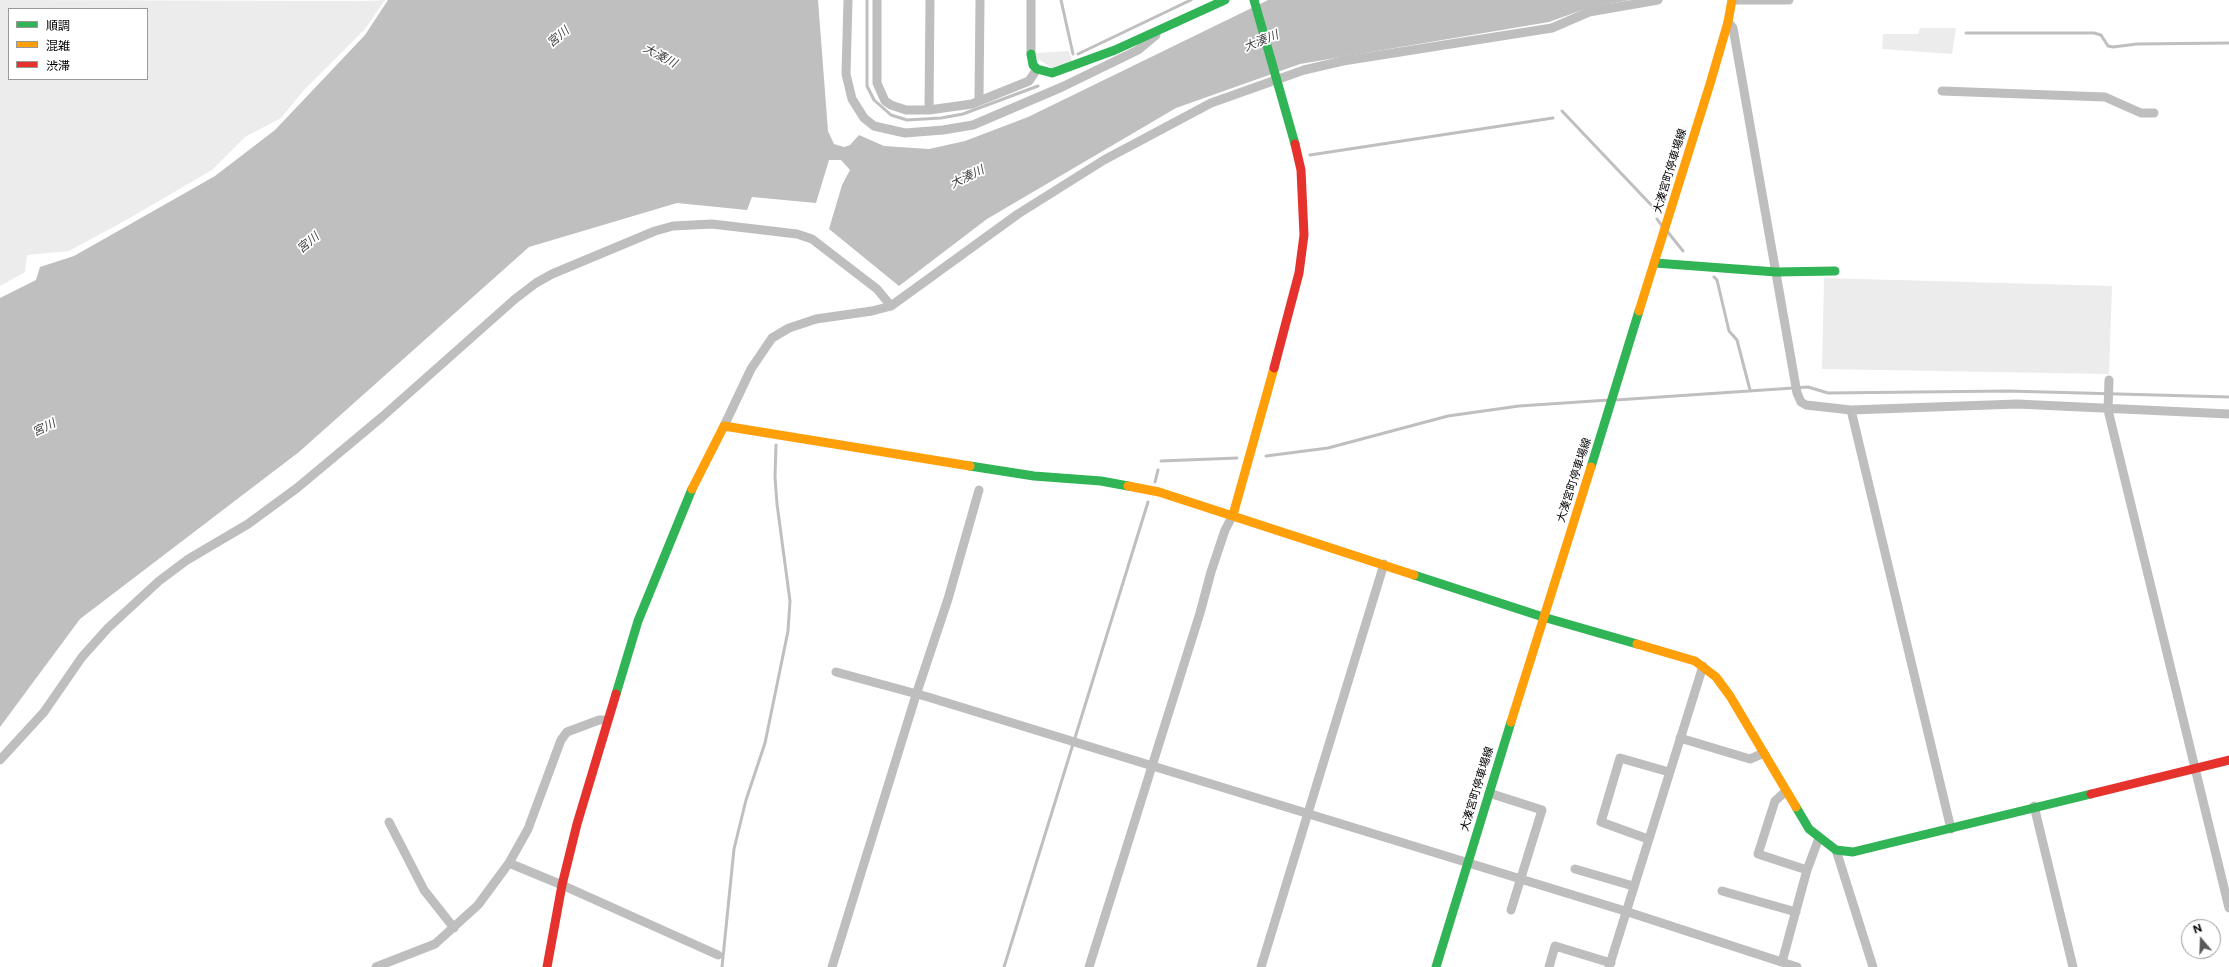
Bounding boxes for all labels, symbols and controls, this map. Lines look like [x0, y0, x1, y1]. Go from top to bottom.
legend [8, 8, 148, 80]
text: 順調 [46, 19, 70, 33]
water label: 宮川 [544, 24, 572, 50]
water label: 大湊川 [1242, 28, 1280, 54]
text: 混雑 [46, 39, 70, 53]
water label: 大湊川 [641, 41, 679, 71]
text: 渋滞 [46, 59, 70, 73]
street label: 大湊宮町停車場線 [1651, 127, 1689, 215]
water label: 大湊川 [948, 163, 986, 191]
water label: 宮川 [294, 230, 322, 256]
water label: 宮川 [30, 416, 58, 440]
street label: 大湊宮町停車場線 [1554, 436, 1594, 524]
street label: 大湊宮町停車場線 [1458, 745, 1496, 833]
north arrow [2181, 919, 2221, 959]
text: N [2191, 922, 2203, 936]

